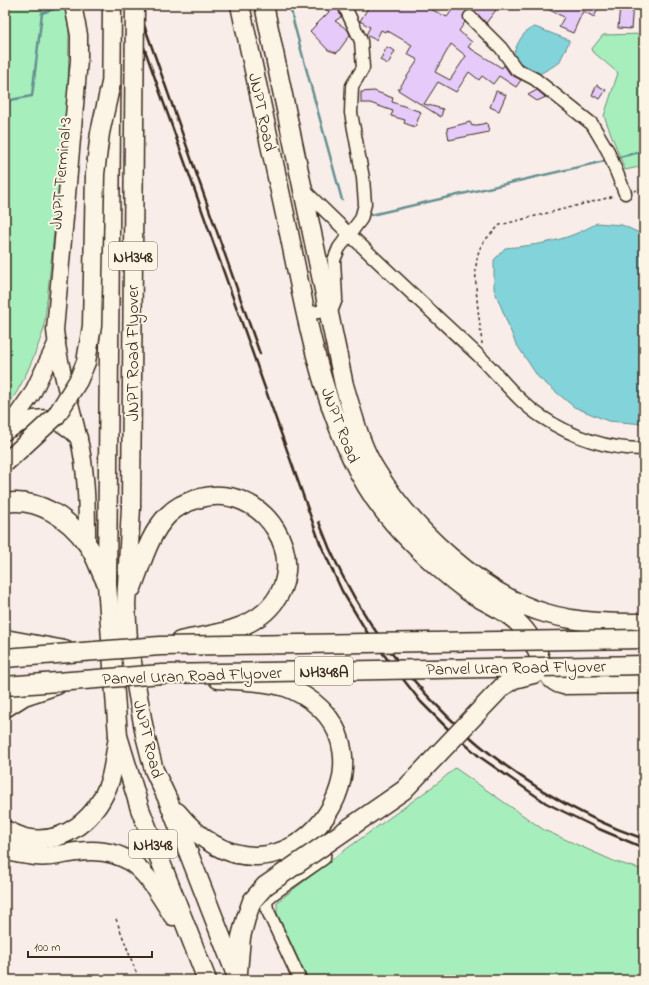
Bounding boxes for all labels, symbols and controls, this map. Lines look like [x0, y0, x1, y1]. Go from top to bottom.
street label: JNPT Road [241, 71, 282, 154]
street label: JNPT Terminal 3 [44, 116, 79, 231]
road number: NH348 [109, 242, 157, 270]
street label: JNPT Road Flyover [121, 284, 147, 421]
street label: JNPT Road [314, 384, 366, 468]
street label: Panvel Uran Road Flyover [426, 654, 607, 684]
road number: NH348A [295, 657, 353, 685]
street label: Panvel Uran Road Flyover [102, 661, 283, 693]
street label: JNPT Road [126, 698, 169, 781]
road number: NH348 [129, 830, 177, 858]
scale bar [28, 933, 152, 959]
text: 100 m [34, 939, 61, 957]

